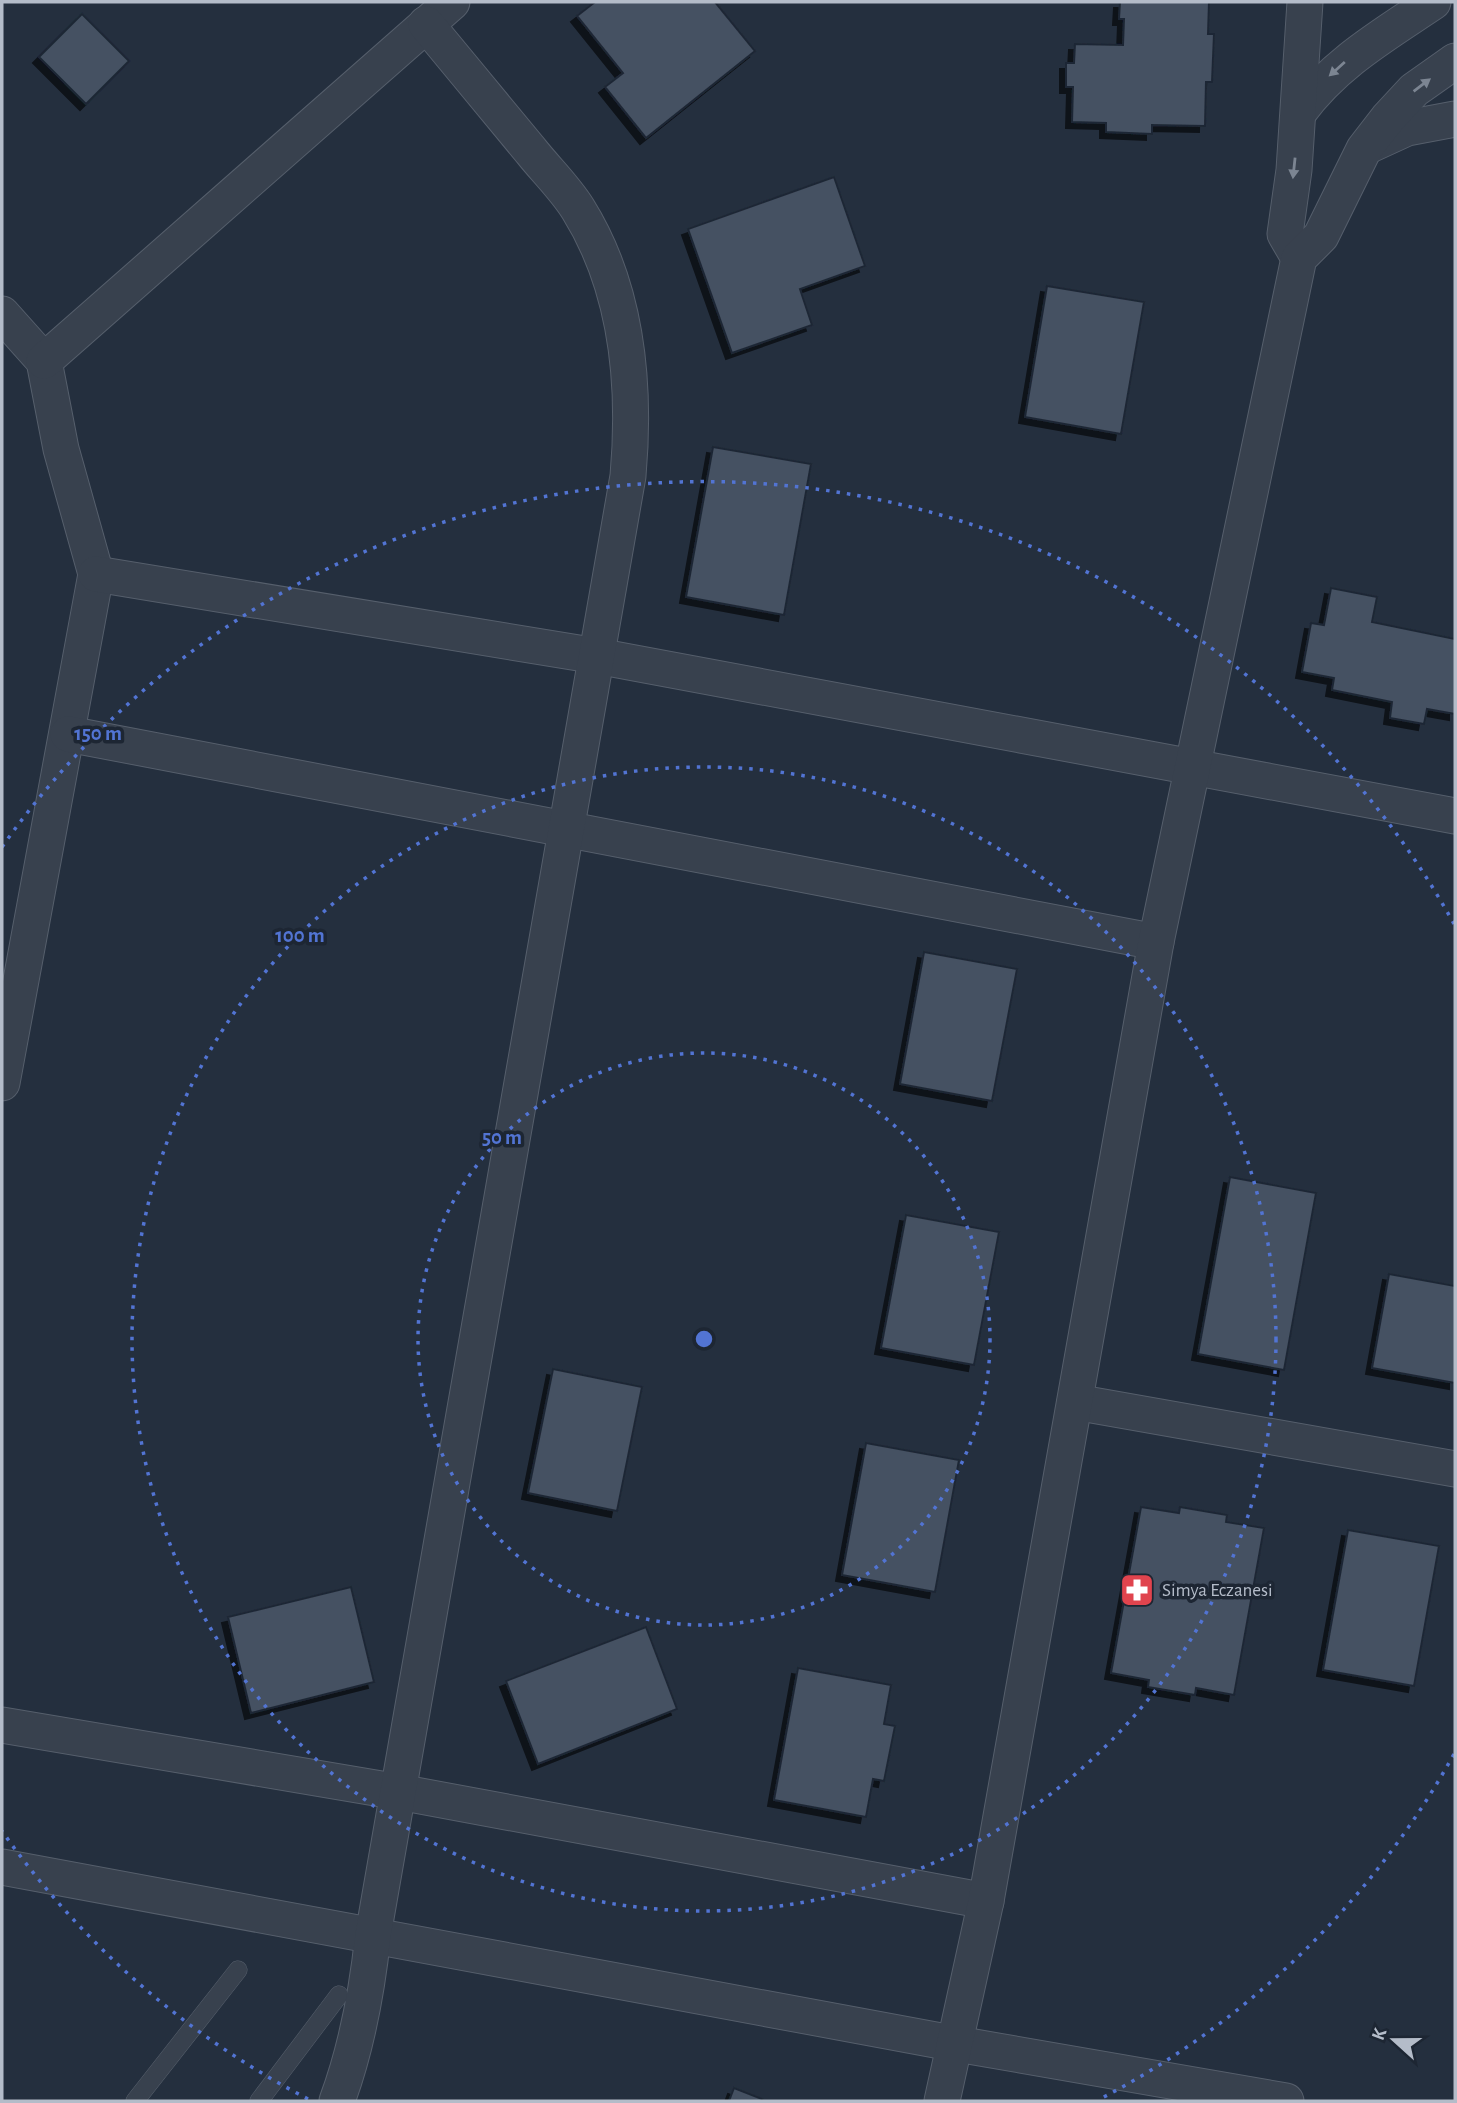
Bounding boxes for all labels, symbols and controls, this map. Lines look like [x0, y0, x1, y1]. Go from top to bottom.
one-way arrow [1329, 60, 1346, 76]
one-way arrow [1413, 77, 1431, 92]
one-way arrow [1288, 157, 1299, 179]
text: 150 m [74, 723, 122, 744]
text: 100 m [275, 925, 325, 946]
text: 50 m [482, 1127, 522, 1148]
centre of rings [692, 1327, 716, 1351]
pharmacy icon: Simya Eczanesi [1118, 1571, 1156, 1609]
place label: Simya Eczanesi [1162, 1581, 1273, 1600]
north arrow [1359, 2005, 1429, 2075]
text: K [1369, 2025, 1391, 2043]

